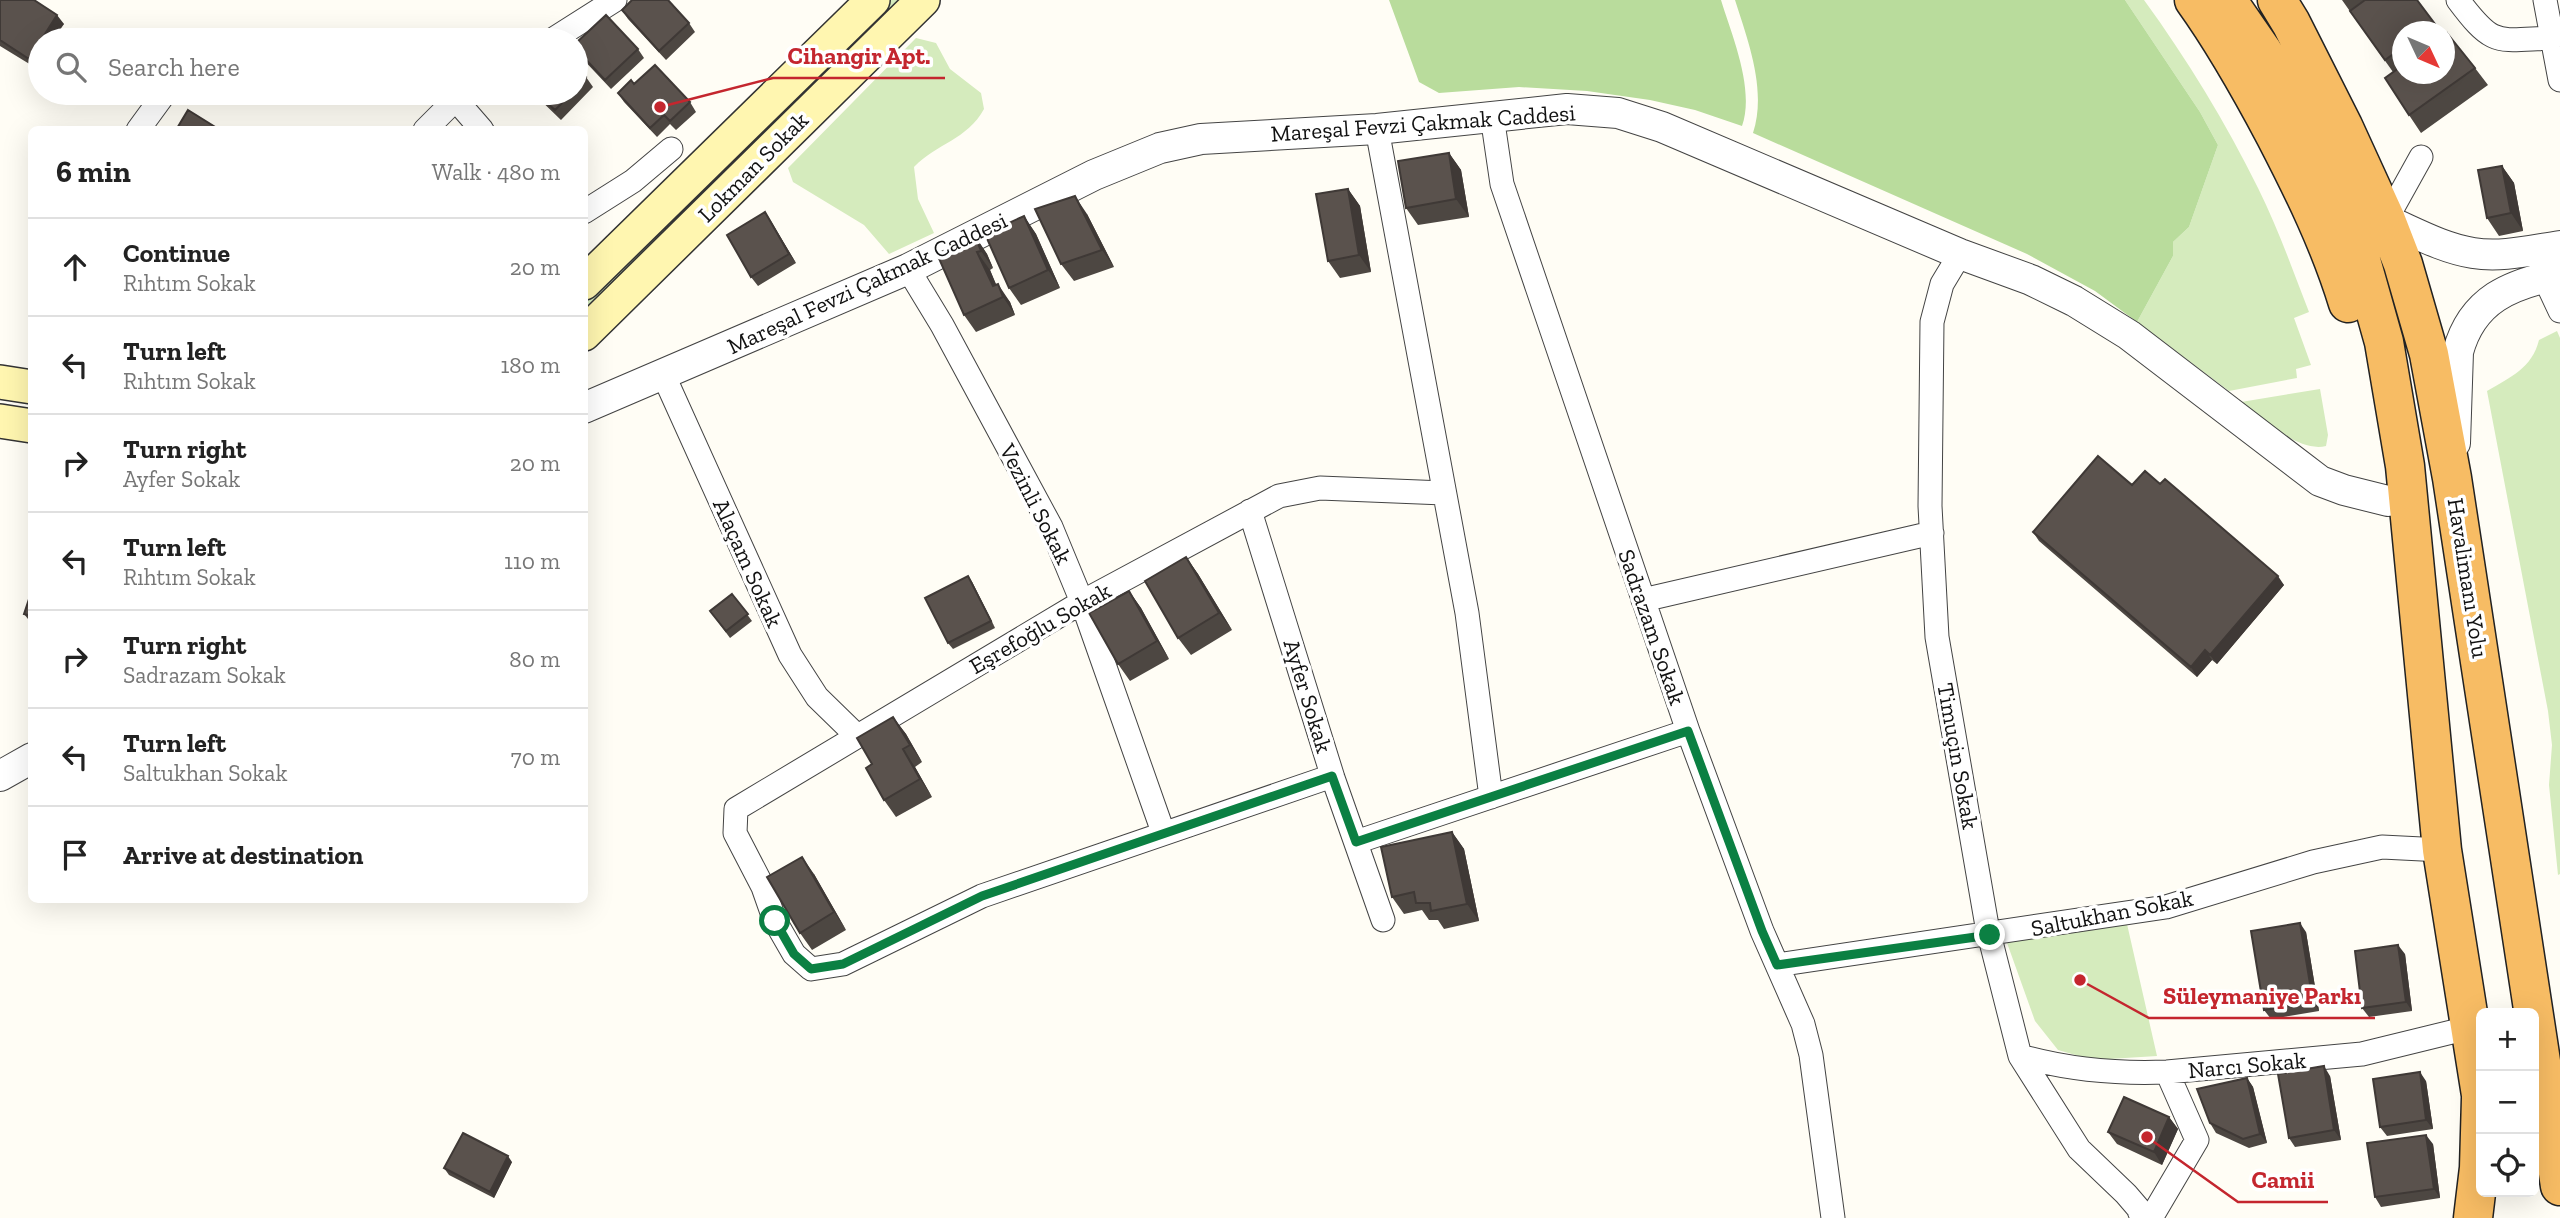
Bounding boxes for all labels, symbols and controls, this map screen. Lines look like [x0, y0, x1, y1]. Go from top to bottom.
north arrow [2392, 21, 2455, 84]
search box [28, 28, 588, 105]
callout: Cihangir Apt. [773, 33, 945, 78]
text: Cihangir Apt. [788, 41, 930, 70]
icon: search [52, 48, 90, 86]
text: Search here [108, 51, 240, 83]
street label: Mareşal Fevzi Çakmak Caddesi [1270, 98, 1576, 148]
street label: Lokman Sokak [692, 106, 814, 228]
text: 6 min [56, 154, 131, 190]
text: Walk · 480 m [432, 158, 560, 186]
street label: Mareşal Fevzi Çakmak Caddesi [723, 206, 1011, 360]
text: Continue [123, 237, 230, 269]
icon: ahead [56, 248, 94, 286]
text: 20 m [510, 253, 560, 281]
text: Rıhtım Sokak [123, 269, 256, 297]
text: Turn left [123, 335, 226, 367]
icon: left [56, 346, 94, 384]
text: 180 m [500, 351, 560, 379]
text: Rıhtım Sokak [123, 367, 256, 395]
text: Turn right [123, 433, 246, 465]
street label: Vezinli Sokak [993, 438, 1078, 569]
icon: right [56, 444, 94, 482]
text: 20 m [510, 449, 560, 477]
text: Ayfer Sokak [123, 465, 240, 493]
street label: Alaçam Sokak [707, 494, 789, 632]
street label: Havalimanı Yolu [2442, 496, 2494, 660]
text: Turn left [123, 531, 226, 563]
icon: left [56, 542, 94, 580]
street label: Sadrazam Sokak [1612, 546, 1692, 709]
text: 110 m [504, 547, 560, 575]
text: Rıhtım Sokak [123, 563, 256, 591]
street label: Eşrefoğlu Sokak [964, 576, 1116, 680]
text: Turn right [123, 629, 246, 661]
street label: Ayfer Sokak [1277, 636, 1339, 756]
icon: right [56, 640, 94, 678]
text: 80 m [509, 645, 560, 673]
text: Sadrazam Sokak [123, 661, 286, 689]
street label: Timuçin Sokak [1931, 681, 1985, 831]
text: Turn left [123, 727, 226, 759]
icon: left [56, 738, 94, 776]
text: 70 m [511, 743, 560, 771]
text: Saltukhan Sokak [123, 759, 287, 787]
icon: arrive [56, 836, 94, 874]
text: Arrive at destination [123, 839, 363, 871]
street label: Saltukhan Sokak [2029, 884, 2195, 942]
route start [759, 905, 790, 936]
route end [1974, 919, 2005, 950]
callout: Süleymaniye Parkı [2149, 973, 2375, 1018]
text: Süleymaniye Parkı [2163, 981, 2361, 1010]
map controls [2476, 1008, 2539, 1197]
button: + [2476, 1008, 2539, 1071]
street label: Narcı Sokak [2187, 1046, 2307, 1084]
button: − [2476, 1071, 2539, 1134]
button: locate [2476, 1134, 2539, 1197]
callout: Camii [2238, 1157, 2328, 1202]
text: Camii [2252, 1165, 2314, 1194]

